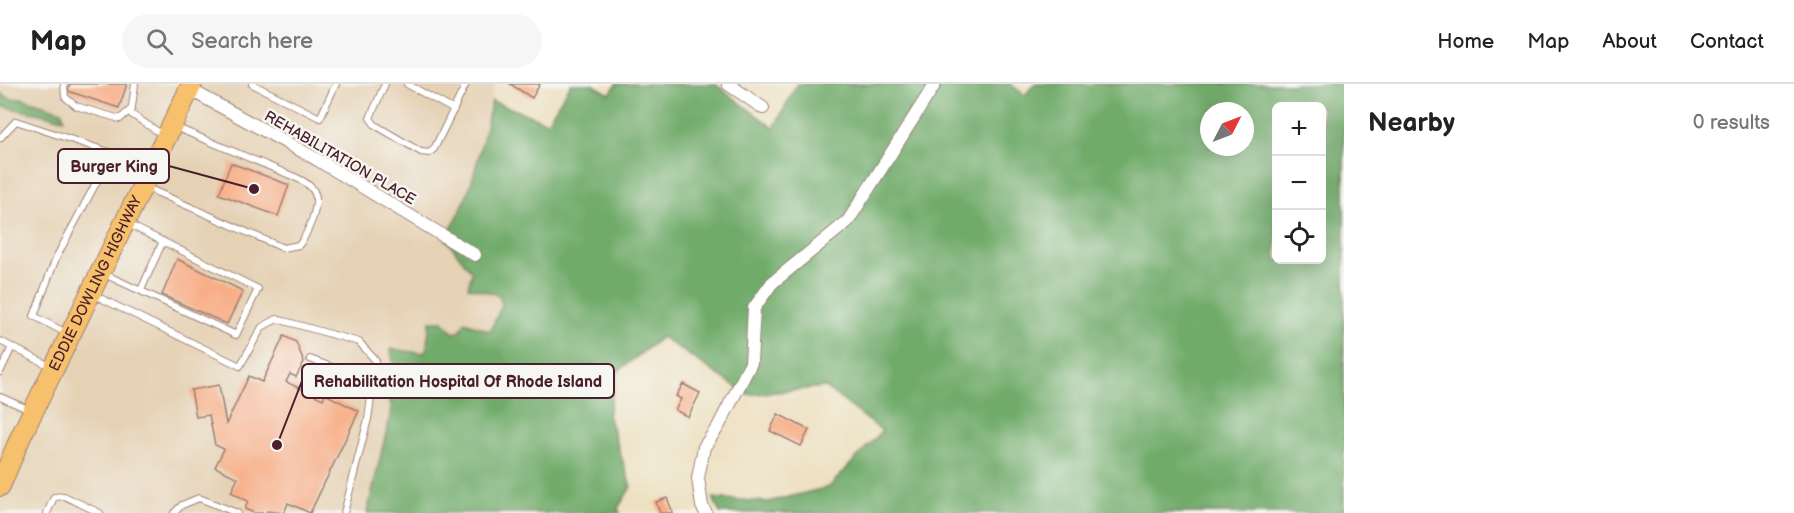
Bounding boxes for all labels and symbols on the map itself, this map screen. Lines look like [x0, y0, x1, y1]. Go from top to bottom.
north arrow [1200, 102, 1254, 156]
street label: REHABILITATION PLACE [261, 107, 419, 209]
callout: Burger King [58, 149, 169, 183]
text: Burger King [70, 158, 158, 177]
street label: EDDIE DOWLING HIGHWAY [45, 192, 146, 374]
callout: Rehabilitation Hospital Of Rhode Island [302, 364, 614, 398]
text: Rehabilitation Hospital Of Rhode Island [314, 373, 602, 392]

